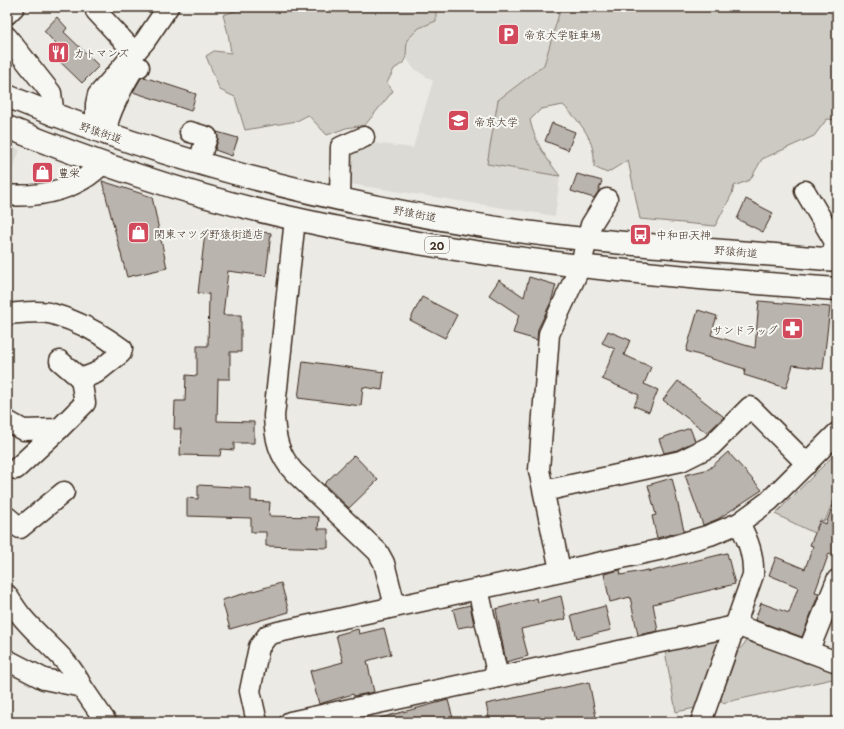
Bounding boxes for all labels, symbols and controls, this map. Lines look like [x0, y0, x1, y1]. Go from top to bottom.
parking icon: 帝京大学駐車場 [496, 21, 522, 47]
place label: 帝京大学駐車場 [524, 26, 601, 43]
restaurant icon: カトマンズ [45, 39, 71, 65]
place label: カトマンズ [74, 44, 129, 61]
school or university icon: 帝京大学 [445, 108, 471, 134]
place label: 帝京大学 [474, 113, 518, 130]
street label: 野猿街道 [77, 117, 125, 147]
shop icon: 豊栄 [29, 159, 55, 185]
place label: 豊栄 [58, 164, 80, 181]
street label: 野猿街道 [392, 200, 438, 226]
shop icon: 関東マツダ野猿街道店 [125, 220, 151, 246]
bus stop icon: 中和田天神 [627, 221, 653, 247]
place label: 関東マツダ野猿街道店 [154, 225, 264, 242]
place label: 中和田天神 [656, 226, 711, 243]
road number: 20 [425, 237, 449, 253]
street label: 野猿街道 [713, 241, 759, 261]
pharmacy icon: サンドラッグ [780, 316, 806, 342]
place label: サンドラッグ [712, 321, 778, 338]

